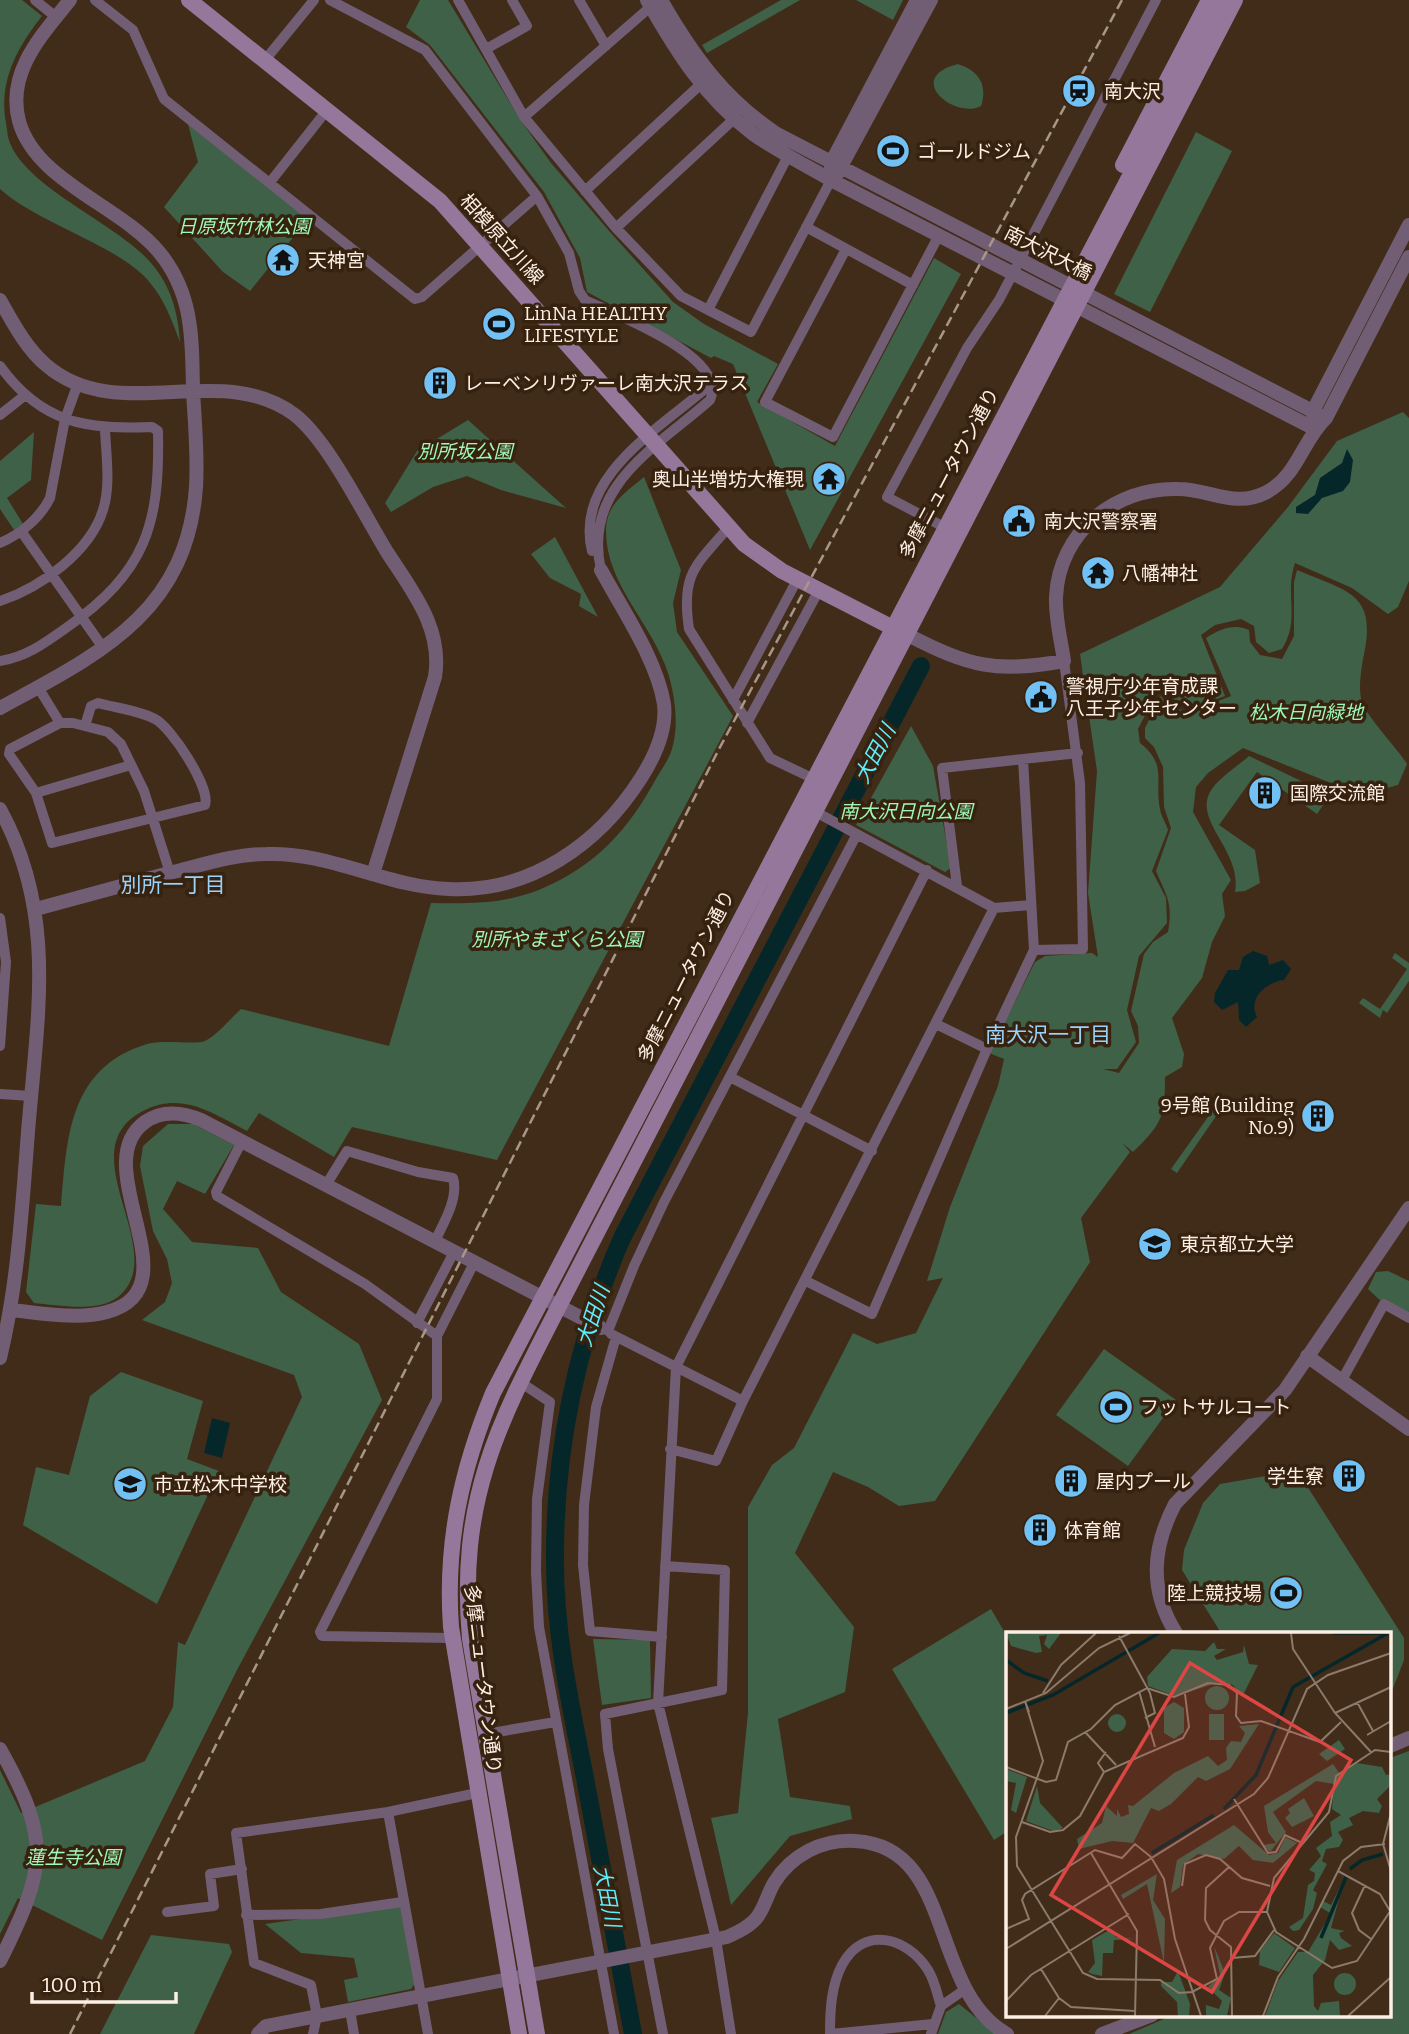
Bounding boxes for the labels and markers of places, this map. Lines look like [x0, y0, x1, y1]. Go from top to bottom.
station icon: 南大沢 [1060, 72, 1098, 110]
place label: 南大沢 [1104, 80, 1161, 103]
sports icon: ゴールドジム [874, 132, 912, 170]
place label: ゴールドジム [917, 140, 1031, 163]
temple icon: 天神宮 [264, 241, 302, 279]
place label: 天神宮 [308, 249, 365, 272]
place label: LinNa HEALTHY LIFESTYLE [524, 302, 668, 347]
sports icon: LinNa HEALTHY LIFESTYLE [480, 305, 518, 343]
building icon: レーベンリヴァーレ南大沢テラス [421, 364, 459, 402]
place label: レーベンリヴァーレ南大沢テラス [464, 372, 749, 395]
temple icon: 奥山半増坊大権現 [810, 460, 848, 498]
place label: 奥山半増坊大権現 [652, 468, 804, 491]
public building icon: 南大沢警察署 [1000, 502, 1038, 540]
place label: 南大沢警察署 [1044, 510, 1158, 533]
temple icon: 八幡神社 [1079, 554, 1117, 592]
place label: 八幡神社 [1122, 562, 1198, 585]
place label: 警視庁少年育成課 八王子少年センター [1066, 675, 1237, 720]
public building icon: 警視庁少年育成課 八王子少年センター [1022, 678, 1060, 716]
building icon: 国際交流館 [1246, 774, 1284, 812]
place label: 国際交流館 [1290, 782, 1385, 805]
place label: 9号館 (Building No.9) [1161, 1094, 1294, 1139]
building icon: 9号館 (Building No.9) [1299, 1097, 1337, 1135]
school or university icon: 東京都立大学 [1136, 1225, 1174, 1263]
place label: 東京都立大学 [1180, 1233, 1294, 1256]
sports icon: フットサルコート [1097, 1388, 1135, 1426]
place label: フットサルコート [1140, 1396, 1292, 1419]
building icon: 学生寮 [1330, 1457, 1368, 1495]
building icon: 屋内プール [1052, 1462, 1090, 1500]
school or university icon: 市立松木中学校 [111, 1465, 149, 1503]
place label: 学生寮 [1267, 1465, 1324, 1488]
place label: 屋内プール [1096, 1470, 1191, 1493]
place label: 市立松木中学校 [154, 1473, 287, 1496]
building icon: 体育館 [1021, 1511, 1059, 1549]
place label: 体育館 [1064, 1519, 1121, 1542]
sports icon: 陸上競技場 [1267, 1574, 1305, 1612]
place label: 陸上競技場 [1167, 1582, 1262, 1605]

